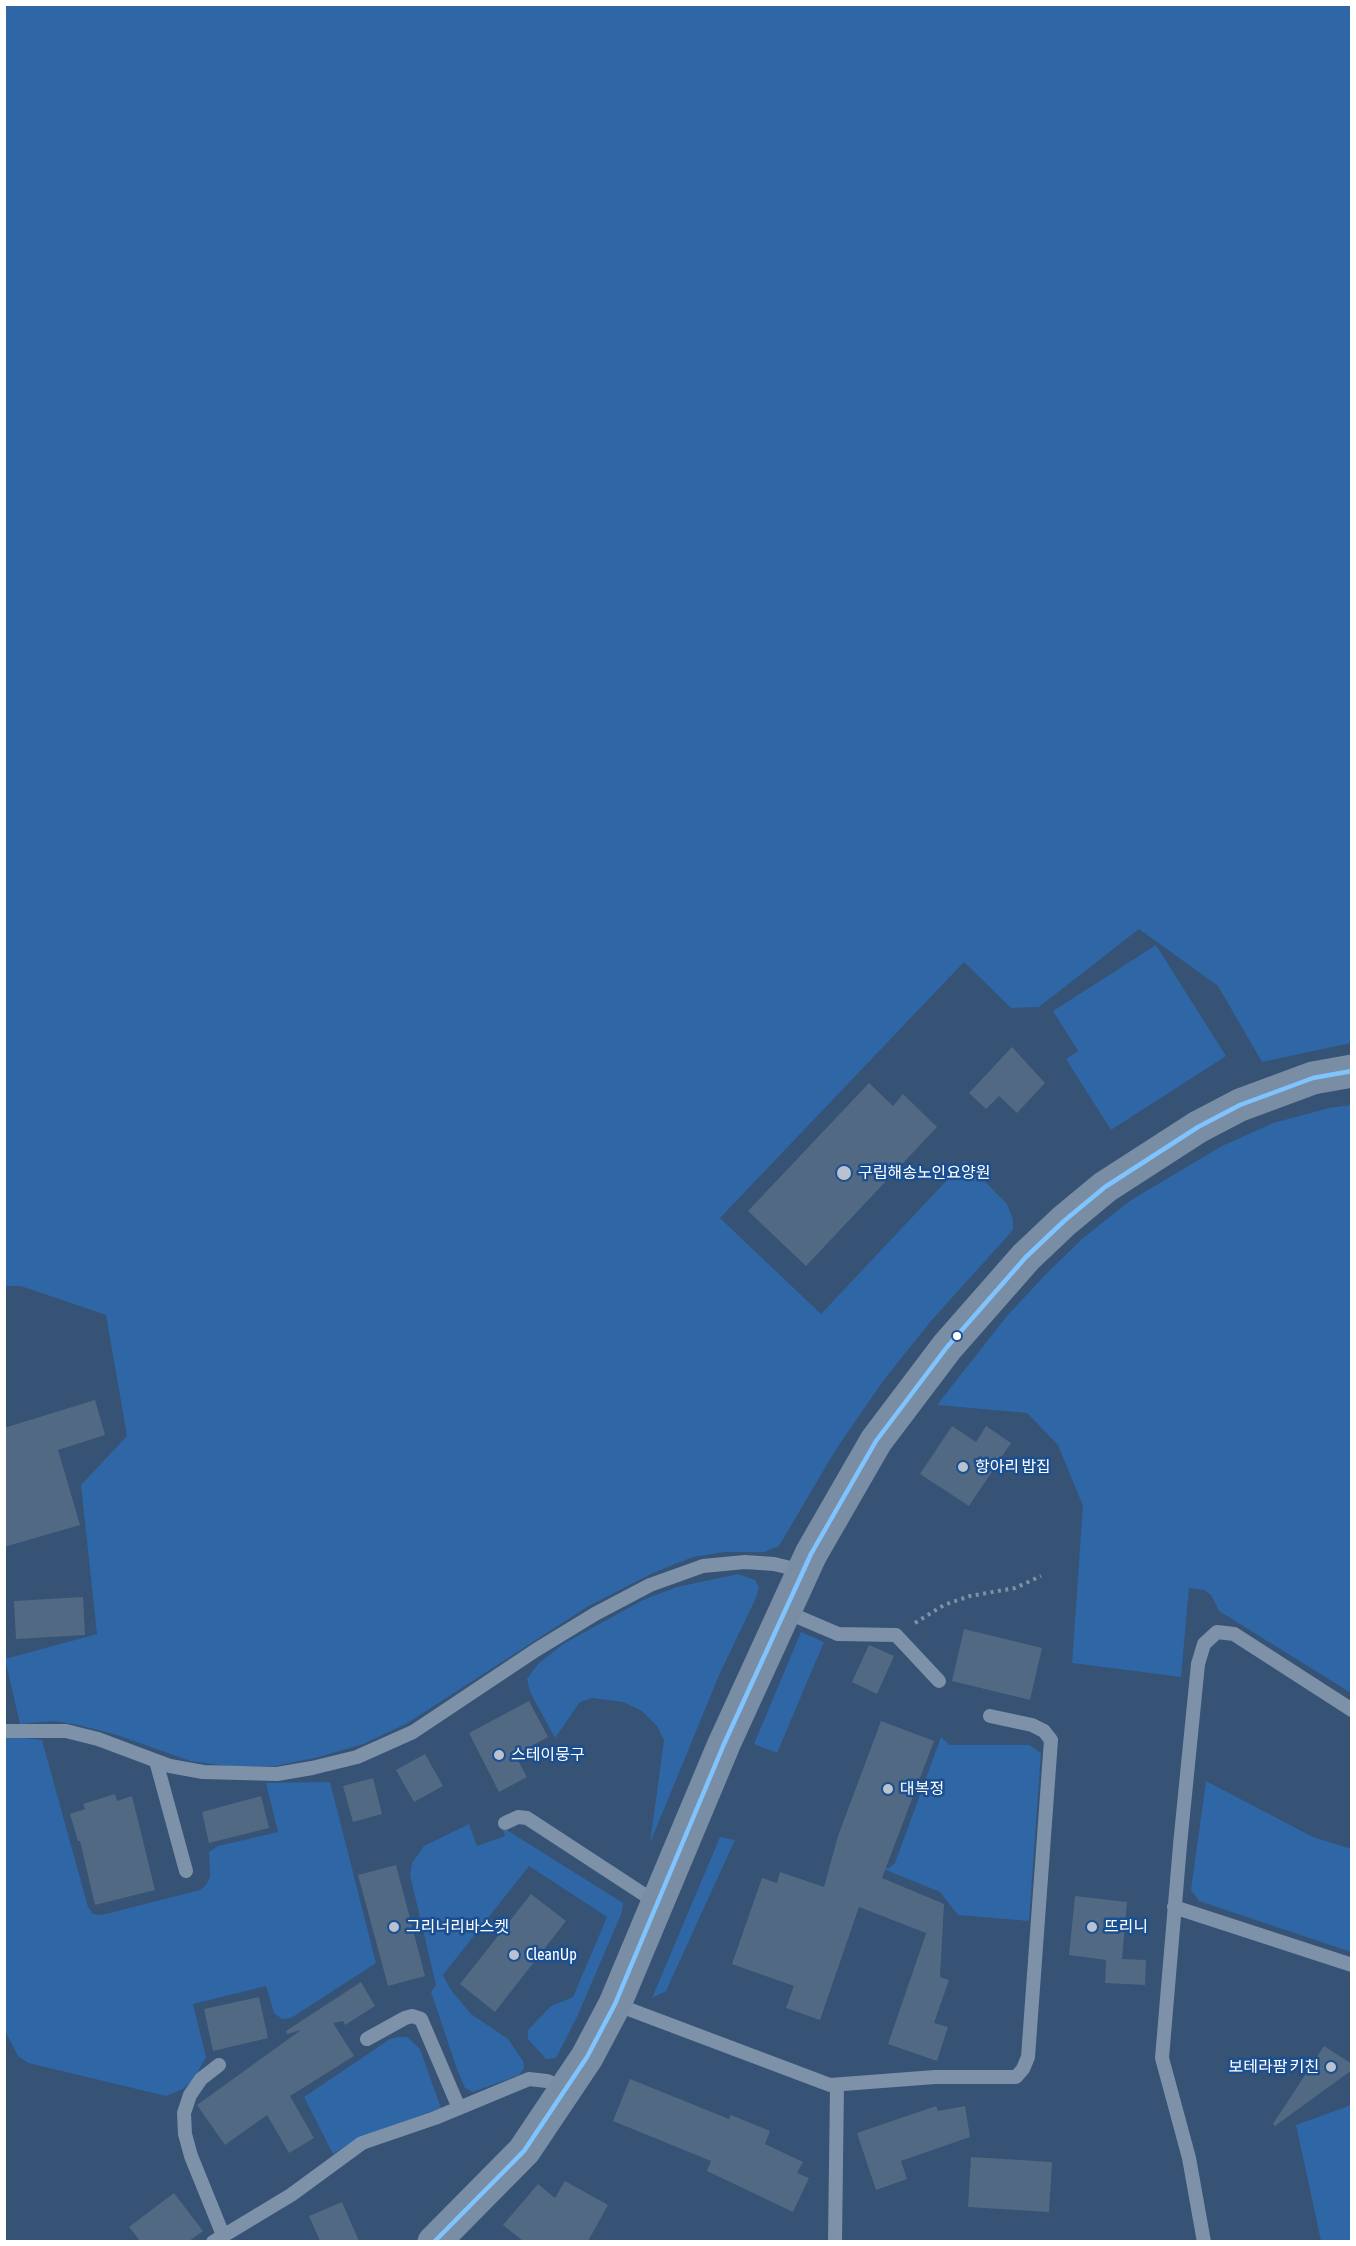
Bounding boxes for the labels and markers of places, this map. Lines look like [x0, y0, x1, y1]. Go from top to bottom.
place label: 구립해송노인요양원 [858, 1163, 990, 1183]
marker: 구립해송노인요양원 [835, 1164, 853, 1182]
unlabelled marker [951, 1330, 963, 1342]
place label: 항아리 밥집 [975, 1457, 1051, 1477]
marker: 항아리 밥집 [956, 1460, 970, 1474]
place label: 스테이뭉구 [511, 1745, 585, 1765]
marker: 스테이뭉구 [492, 1748, 506, 1762]
place label: 대복정 [900, 1779, 944, 1799]
marker: 대복정 [881, 1782, 895, 1796]
place label: 그리너리바스켓 [406, 1917, 509, 1937]
place label: 뜨리니 [1104, 1917, 1148, 1937]
marker: 그리너리바스켓 [387, 1920, 401, 1934]
marker: 뜨리니 [1085, 1920, 1099, 1934]
place label: CleanUp [526, 1945, 577, 1965]
marker: CleanUp [507, 1948, 521, 1962]
place label: 보테라팜 키친 [1228, 2057, 1319, 2077]
marker: 보테라팜 키친 [1324, 2060, 1338, 2074]

